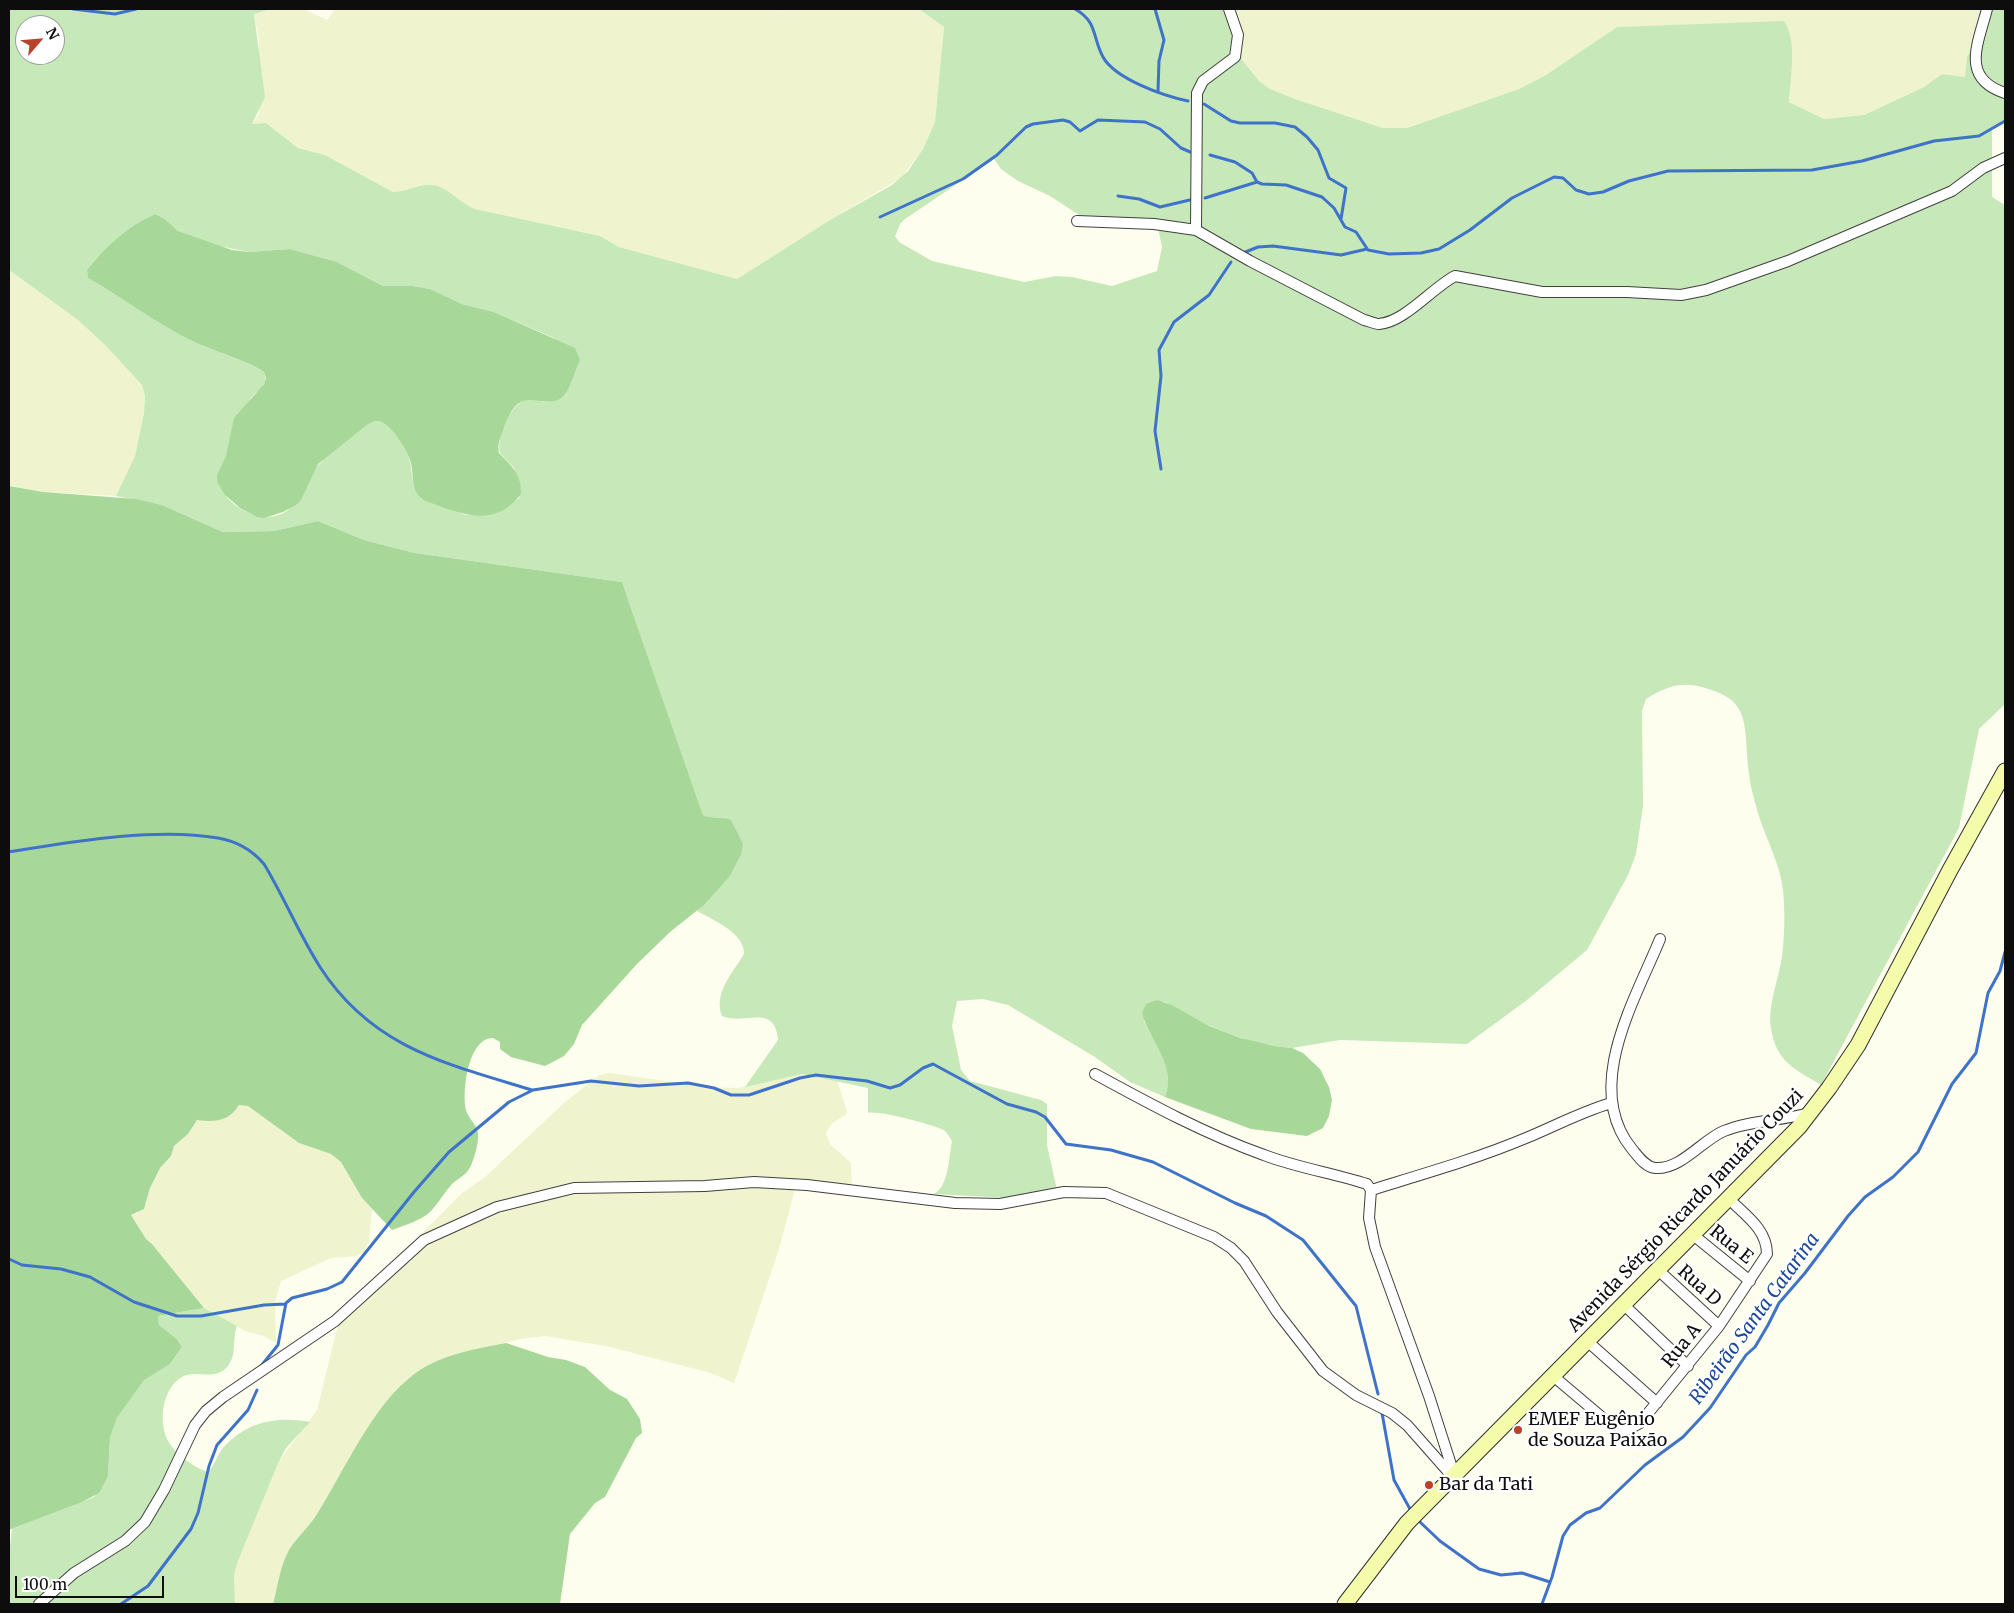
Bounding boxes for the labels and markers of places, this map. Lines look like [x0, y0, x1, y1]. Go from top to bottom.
place label: EMEF Eugênio de Souza Paixão [1528, 1409, 1667, 1452]
marker: EMEF Eugênio de Souza Paixão [1512, 1424, 1524, 1436]
place label: Bar da Tati [1439, 1474, 1533, 1496]
marker: Bar da Tati [1423, 1479, 1435, 1491]

